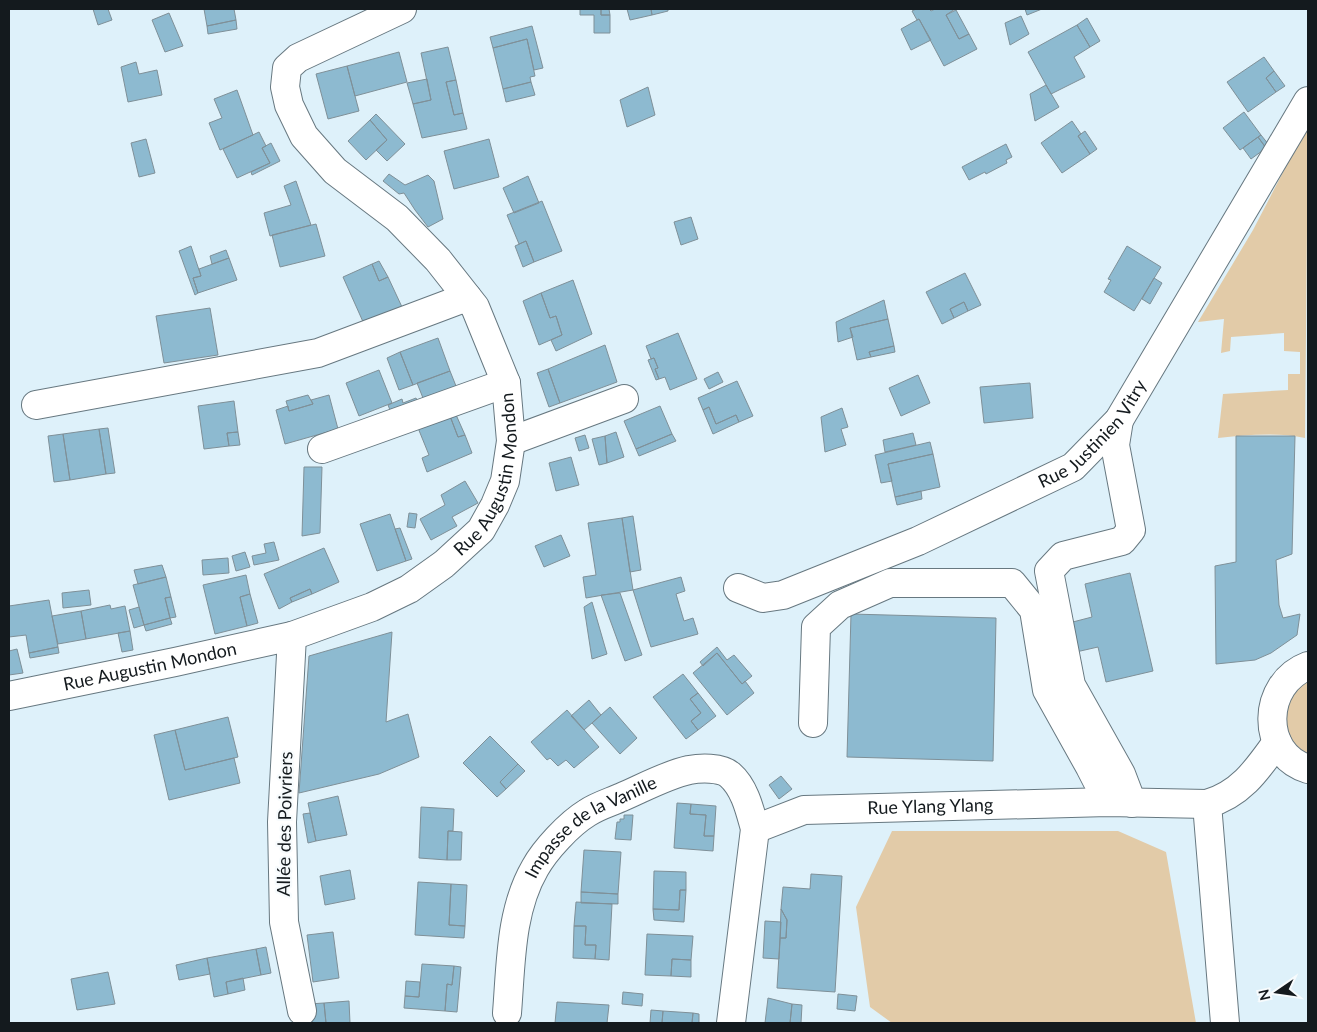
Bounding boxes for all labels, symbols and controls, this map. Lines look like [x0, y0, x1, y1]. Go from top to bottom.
street label: Rue Justinien Vitry [1034, 375, 1151, 492]
street label: Rue Augustin Mondon [449, 392, 521, 560]
street label: Rue Augustin Mondon [61, 637, 239, 695]
street label: Allée des Poivriers [272, 751, 296, 897]
street label: Impasse de la Vanille [520, 771, 660, 881]
street label: Rue Ylang Ylang [867, 793, 994, 818]
north arrow [1252, 967, 1302, 1017]
text: N [1254, 988, 1273, 1002]

